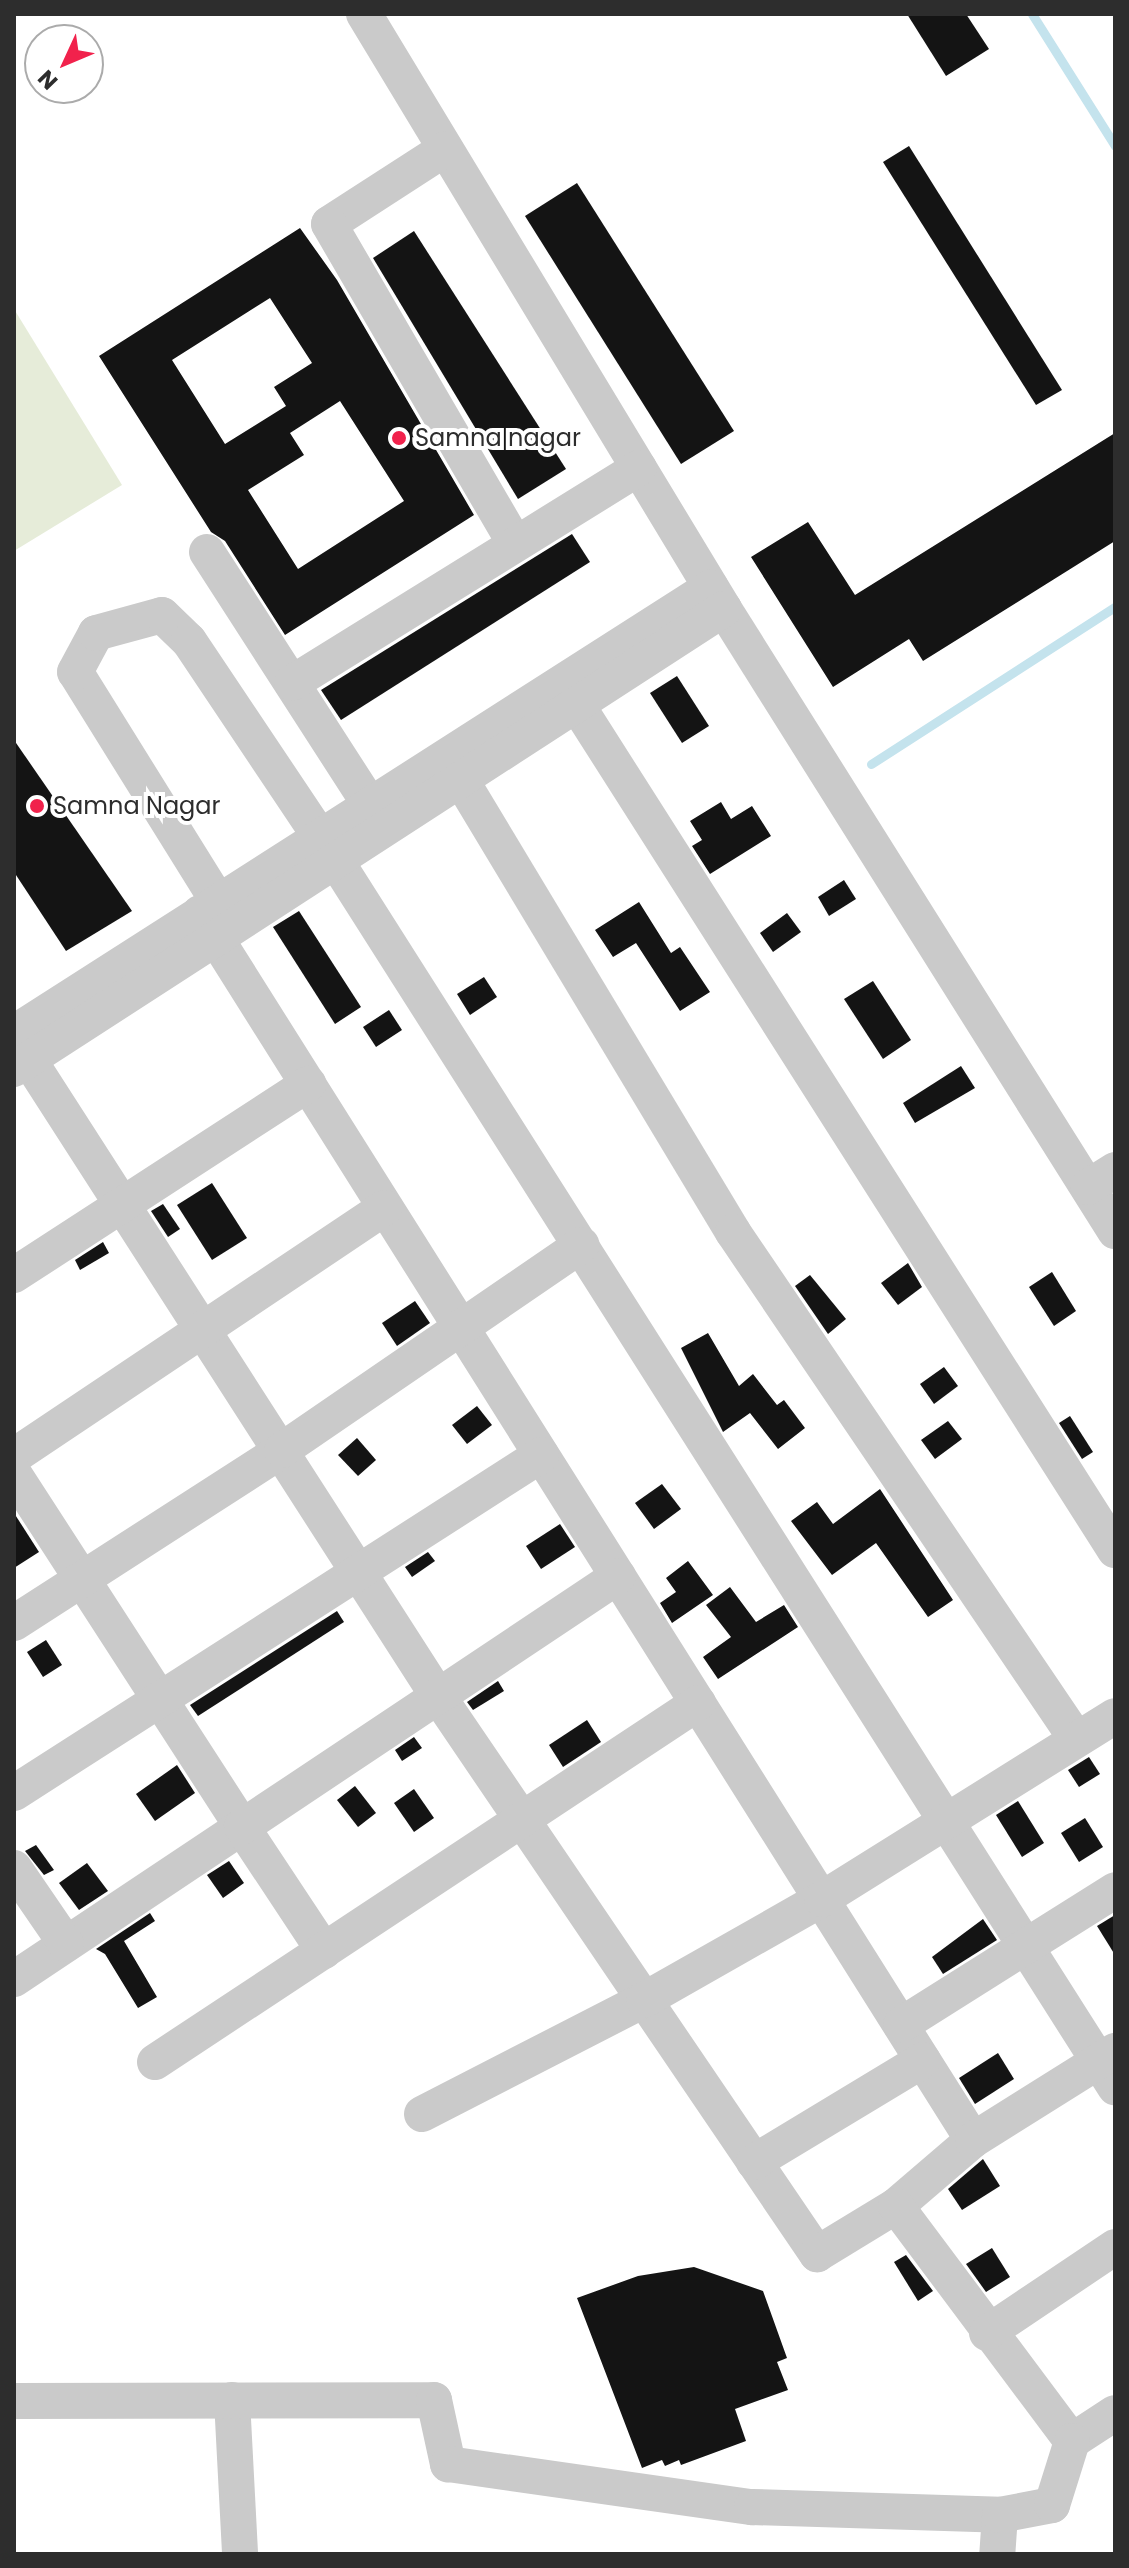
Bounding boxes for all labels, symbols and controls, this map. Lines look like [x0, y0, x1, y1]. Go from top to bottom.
north arrow [24, 24, 104, 104]
text: N [31, 63, 65, 96]
place label: Samna nagar [415, 424, 581, 452]
marker: Samna nagar [390, 429, 408, 447]
place label: Samna Nagar [53, 792, 221, 820]
marker: Samna Nagar [28, 797, 46, 815]

